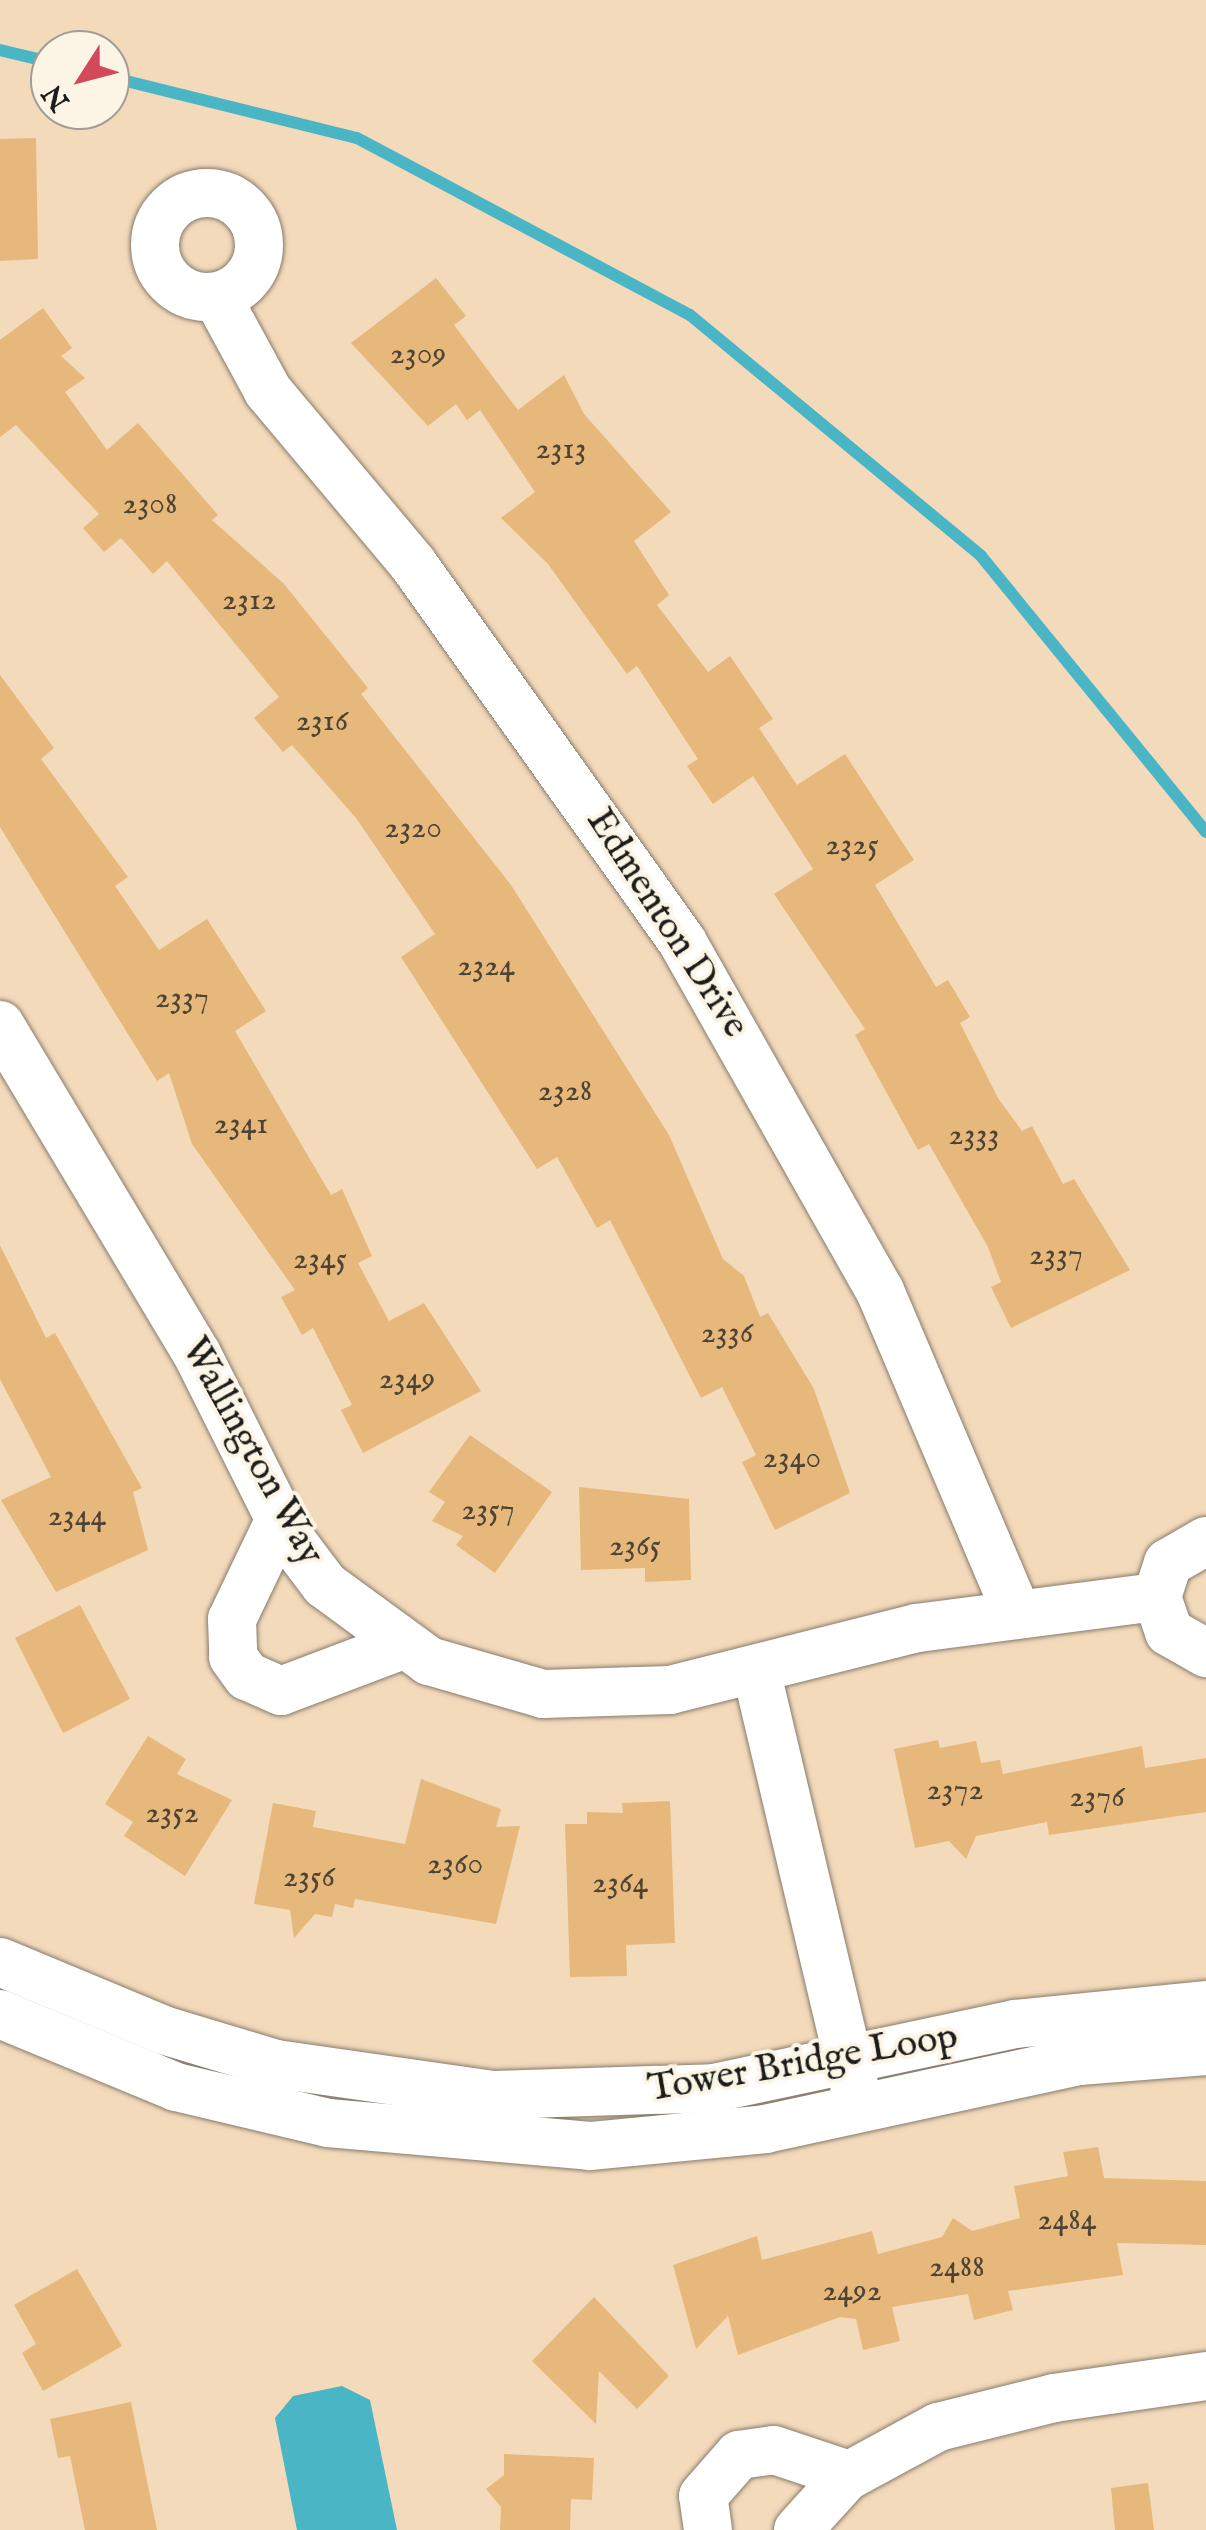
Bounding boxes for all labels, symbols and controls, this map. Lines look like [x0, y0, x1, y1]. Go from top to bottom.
north arrow [30, 30, 130, 130]
text: N [36, 77, 78, 117]
house number: 2309 [390, 336, 446, 374]
house number: 2313 [536, 431, 586, 469]
house number: 2308 [122, 486, 178, 524]
house number: 2312 [222, 582, 276, 620]
house number: 2316 [296, 703, 348, 741]
street label: Edmenton Drive [575, 801, 757, 1047]
house number: 2320 [384, 810, 442, 848]
house number: 2325 [825, 827, 879, 865]
house number: 2324 [457, 948, 515, 986]
house number: 2337 [155, 980, 209, 1018]
house number: 2328 [538, 1073, 592, 1111]
house number: 2341 [214, 1106, 268, 1144]
house number: 2333 [949, 1117, 999, 1155]
house number: 2337 [1029, 1237, 1083, 1275]
house number: 2345 [293, 1241, 347, 1279]
house number: 2336 [701, 1315, 753, 1353]
street label: Wallington Way [170, 1330, 332, 1574]
house number: 2349 [379, 1361, 435, 1399]
house number: 2340 [763, 1440, 821, 1478]
house number: 2357 [461, 1492, 515, 1530]
house number: 2344 [48, 1498, 106, 1536]
house number: 2365 [609, 1528, 661, 1566]
house number: 2372 [927, 1772, 983, 1810]
house number: 2376 [1069, 1779, 1125, 1817]
house number: 2352 [145, 1795, 199, 1833]
house number: 2360 [427, 1846, 483, 1884]
house number: 2356 [283, 1859, 335, 1897]
house number: 2364 [592, 1865, 648, 1903]
street label: Tower Bridge Loop [645, 2014, 961, 2114]
house number: 2484 [1038, 2202, 1096, 2240]
house number: 2488 [929, 2249, 985, 2287]
house number: 2492 [822, 2273, 882, 2311]

